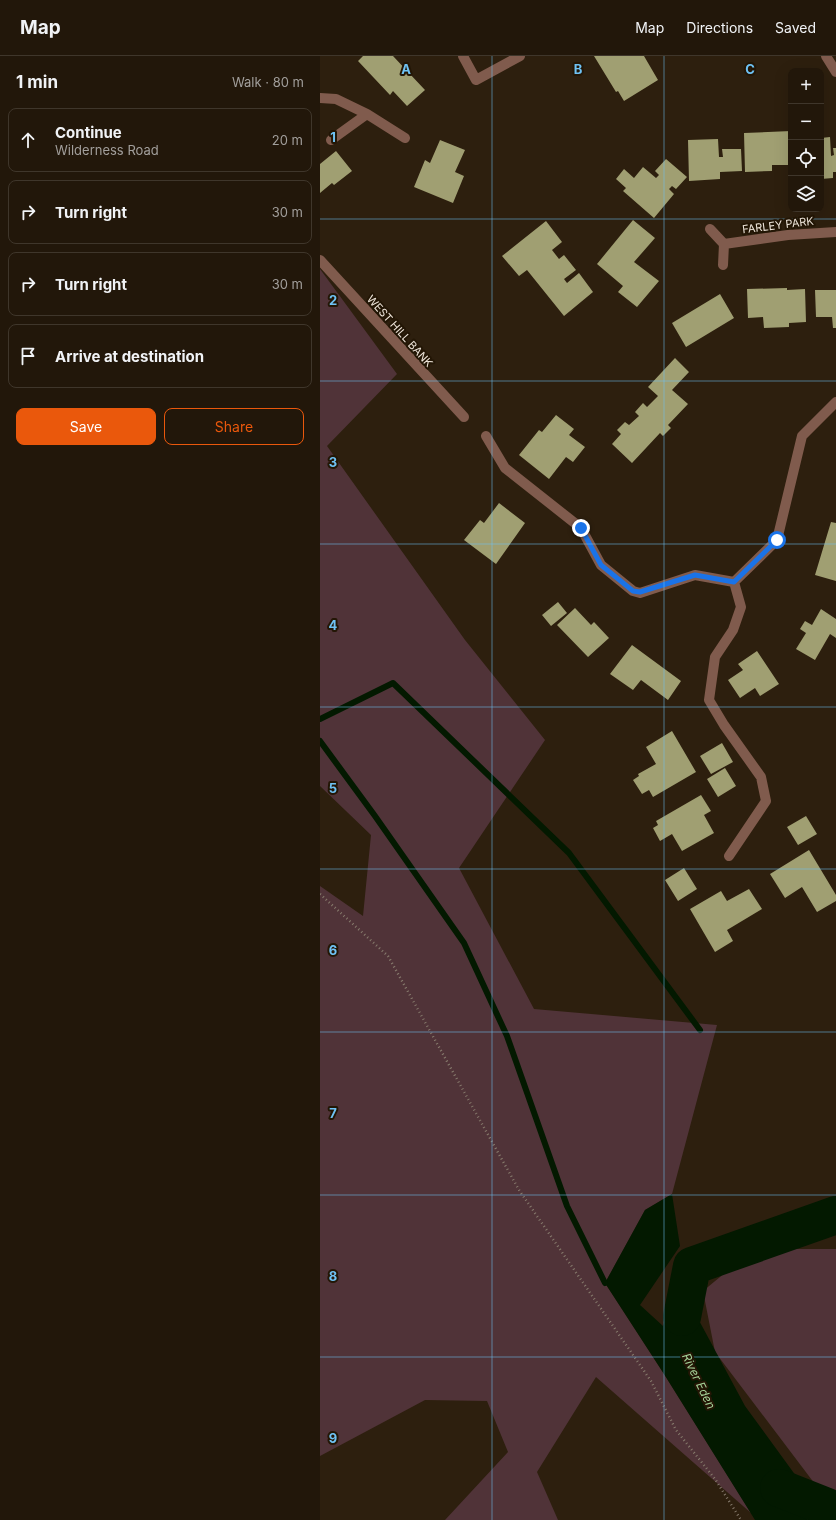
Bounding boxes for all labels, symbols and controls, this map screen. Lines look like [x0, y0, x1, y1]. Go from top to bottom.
text: Map [20, 16, 61, 39]
text: Map [635, 19, 664, 36]
text: Directions [686, 19, 753, 36]
text: Saved [775, 19, 816, 36]
text: A [401, 61, 411, 77]
text: B [574, 61, 583, 77]
text: C [745, 61, 755, 77]
map controls [788, 68, 824, 212]
button: + [788, 68, 824, 104]
text: 1 min [16, 72, 58, 92]
text: Walk · 80 m [232, 74, 304, 90]
button: − [788, 104, 824, 140]
text: Continue [55, 123, 122, 142]
icon: ahead [17, 129, 39, 151]
text: 1 [330, 129, 336, 145]
text: 20 m [272, 132, 303, 148]
button: locate [788, 140, 824, 176]
text: Wilderness Road [55, 142, 159, 158]
button: layers [788, 176, 824, 212]
icon: right [17, 201, 39, 223]
text: Turn right [55, 203, 127, 222]
text: 30 m [272, 204, 303, 220]
street label: FARLEY PARK [742, 214, 815, 236]
icon: right [17, 273, 39, 295]
text: Turn right [55, 275, 127, 294]
text: 30 m [272, 276, 303, 292]
text: 2 [329, 292, 337, 308]
street label: WEST HILL BANK [364, 292, 436, 370]
icon: arrive [17, 345, 39, 367]
text: Arrive at destination [55, 347, 204, 366]
button: Save [16, 408, 156, 445]
button: Share [164, 408, 304, 445]
text: 3 [329, 454, 337, 470]
route end [572, 519, 590, 537]
route start [768, 531, 786, 549]
text: 4 [329, 617, 338, 633]
text: 5 [329, 780, 337, 796]
text: 6 [329, 942, 337, 958]
text: 7 [329, 1105, 337, 1121]
text: 8 [329, 1268, 337, 1284]
water label: River Eden [679, 1351, 719, 1411]
text: 9 [329, 1430, 337, 1446]

